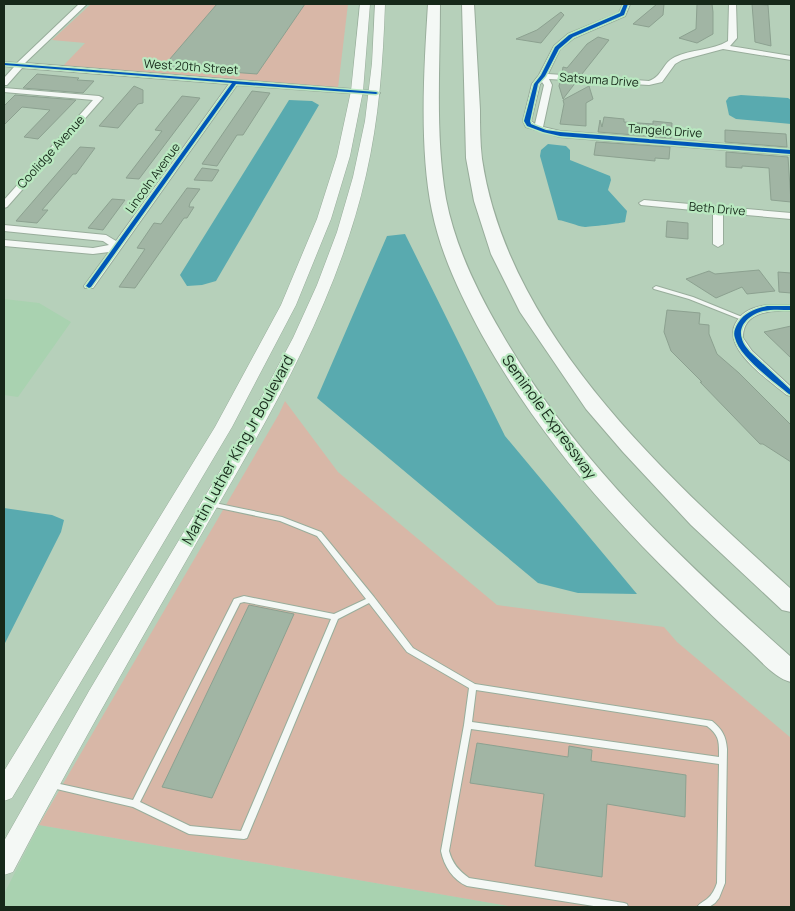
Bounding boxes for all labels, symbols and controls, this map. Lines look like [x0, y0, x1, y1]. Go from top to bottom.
street label: West 20th Street [143, 55, 239, 78]
street label: Satsuma Drive [559, 68, 639, 91]
street label: Coolidge Avenue [13, 111, 88, 192]
street label: Tangelo Drive [627, 119, 703, 142]
street label: Lincoln Avenue [121, 139, 184, 216]
street label: Beth Drive [688, 198, 746, 219]
street label: Seminole Expressway [497, 350, 602, 483]
street label: Martin Luther King Jr Boulevard [177, 351, 299, 548]

